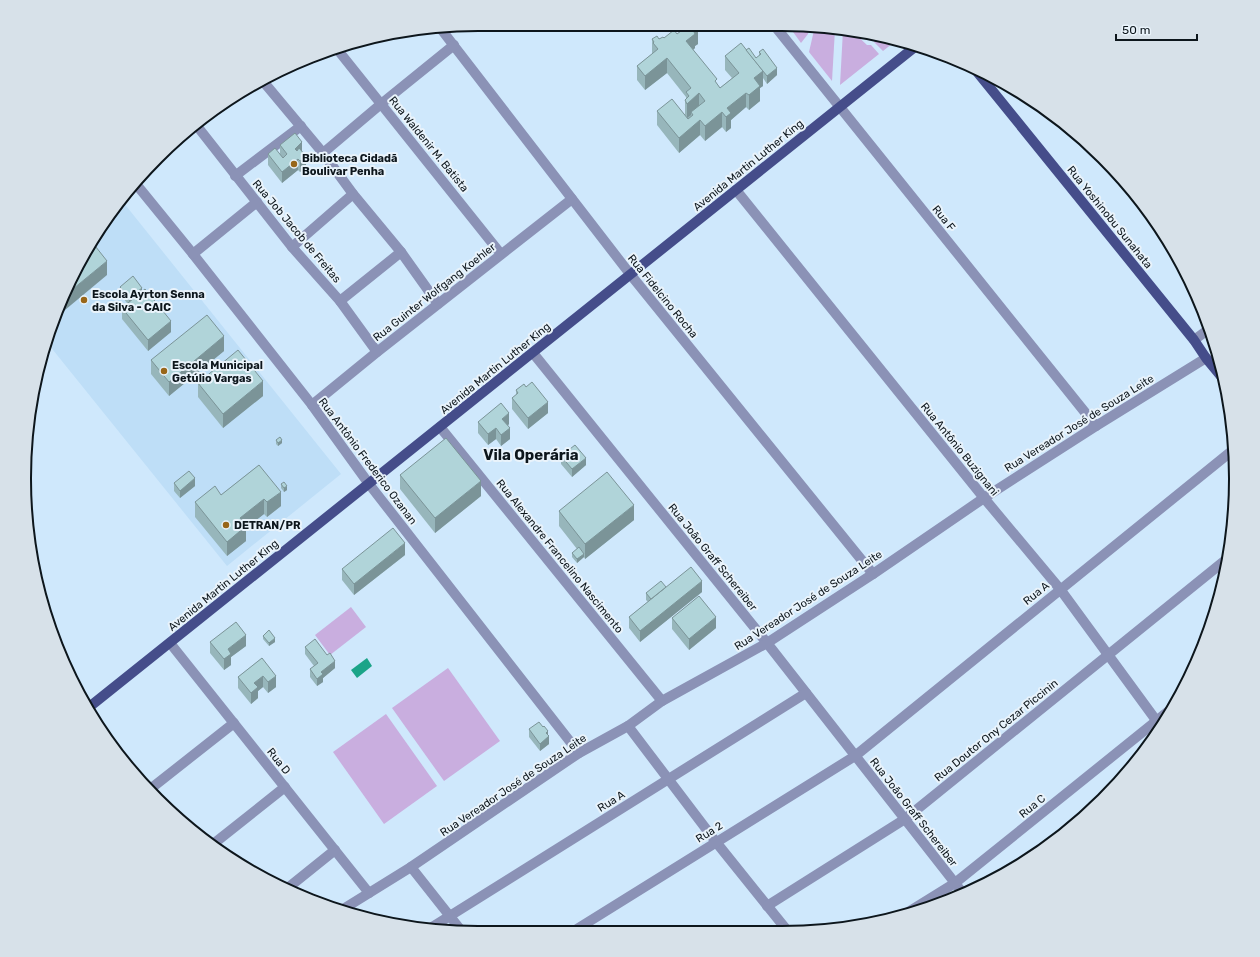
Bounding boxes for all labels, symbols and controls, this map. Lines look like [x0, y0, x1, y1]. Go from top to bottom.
scale bar [1116, 16, 1197, 42]
text: 50 m [1122, 23, 1150, 37]
street label: Rua Waldenir M. Batista [386, 94, 471, 195]
street label: Avenida Martin Luther King [691, 117, 806, 214]
place label: Biblioteca Cidadã Boulivar Penha [302, 152, 398, 178]
marker: Biblioteca Cidadã Boulivar Penha [289, 159, 299, 169]
street label: Rua Yoshinobu Sunahata [1064, 164, 1155, 271]
street label: Rua Job Jacob de Freitas [250, 177, 344, 286]
street label: Rua F [929, 203, 958, 234]
street label: Rua Guinter Wolfgang Koehler [371, 240, 499, 344]
street label: Rua Fidelcino Rocha [625, 252, 700, 341]
place label: Escola Ayrton Senna da Silva - CAIC [92, 288, 205, 314]
marker: Escola Ayrton Senna da Silva - CAIC [79, 295, 89, 305]
street label: Avenida Martin Luther King [438, 320, 553, 417]
place label: Escola Municipal Getúlio Vargas [172, 359, 263, 385]
marker: Escola Municipal Getúlio Vargas [159, 366, 169, 376]
street label: Rua Vereador José de Souza Leite [1002, 372, 1156, 475]
street label: Rua Antônio Frederico Ozanan [316, 396, 419, 527]
street label: Rua Antônio Buzignani [918, 400, 1001, 499]
district label: Vila Operária [483, 446, 579, 464]
street label: Rua Alexandre Francelino Nascimento [494, 477, 626, 636]
street label: Rua João Graff Schereiber [665, 501, 760, 614]
place label: DETRAN/PR [234, 519, 301, 532]
marker: DETRAN/PR [221, 520, 231, 530]
street label: Avenida Martin Luther King [166, 537, 281, 634]
street label: Rua Vereador José de Souza Leite [732, 548, 885, 653]
street label: Rua A [1021, 579, 1052, 608]
street label: Rua Doutor Ony Cezar Piccinin [932, 677, 1061, 784]
street label: Rua Vereador José de Souza Leite [438, 732, 589, 839]
street label: Rua D [264, 745, 293, 777]
street label: Rua João Graff Schereiber [867, 755, 961, 870]
street label: Rua A [595, 788, 628, 815]
street label: Rua C [1017, 792, 1048, 821]
street label: Rua 2 [693, 819, 725, 846]

